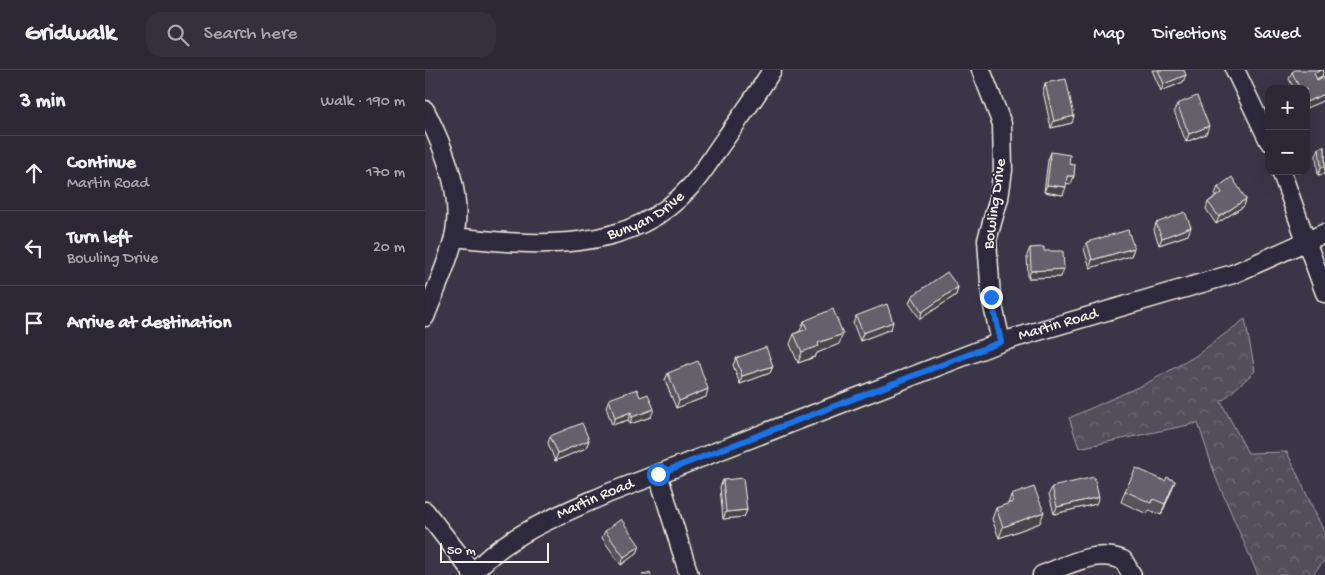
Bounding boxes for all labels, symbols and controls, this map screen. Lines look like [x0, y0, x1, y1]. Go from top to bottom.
search box [146, 12, 496, 57]
text: Gridwalk [25, 20, 116, 49]
icon: search [164, 21, 192, 49]
text: Search here [204, 23, 297, 46]
text: Map [1093, 24, 1125, 45]
text: Directions [1153, 24, 1226, 45]
text: Saved [1254, 24, 1300, 45]
map controls [1265, 85, 1310, 175]
button: + [1265, 85, 1310, 130]
text: 3 min [20, 90, 65, 115]
text: Walk · 190 m [321, 93, 405, 112]
button: − [1265, 130, 1310, 175]
text: Continue [67, 152, 136, 175]
street label: Bowling Drive [980, 157, 1012, 251]
icon: ahead [20, 159, 48, 187]
text: 170 m [366, 164, 405, 183]
text: Martin Road [67, 175, 149, 194]
street label: Bunyan Drive [605, 187, 690, 245]
text: Turn left [67, 227, 131, 250]
icon: left [20, 234, 48, 262]
text: 20 m [373, 239, 405, 258]
text: Bowling Drive [67, 250, 158, 269]
route end [980, 286, 1003, 309]
street label: Martin Road [1016, 304, 1102, 346]
icon: arrive [20, 309, 48, 337]
text: Arrive at destination [67, 312, 231, 335]
route start [647, 463, 670, 486]
street label: Martin Road [554, 474, 638, 524]
scale bar [440, 540, 549, 563]
text: 50 m [447, 543, 476, 560]

